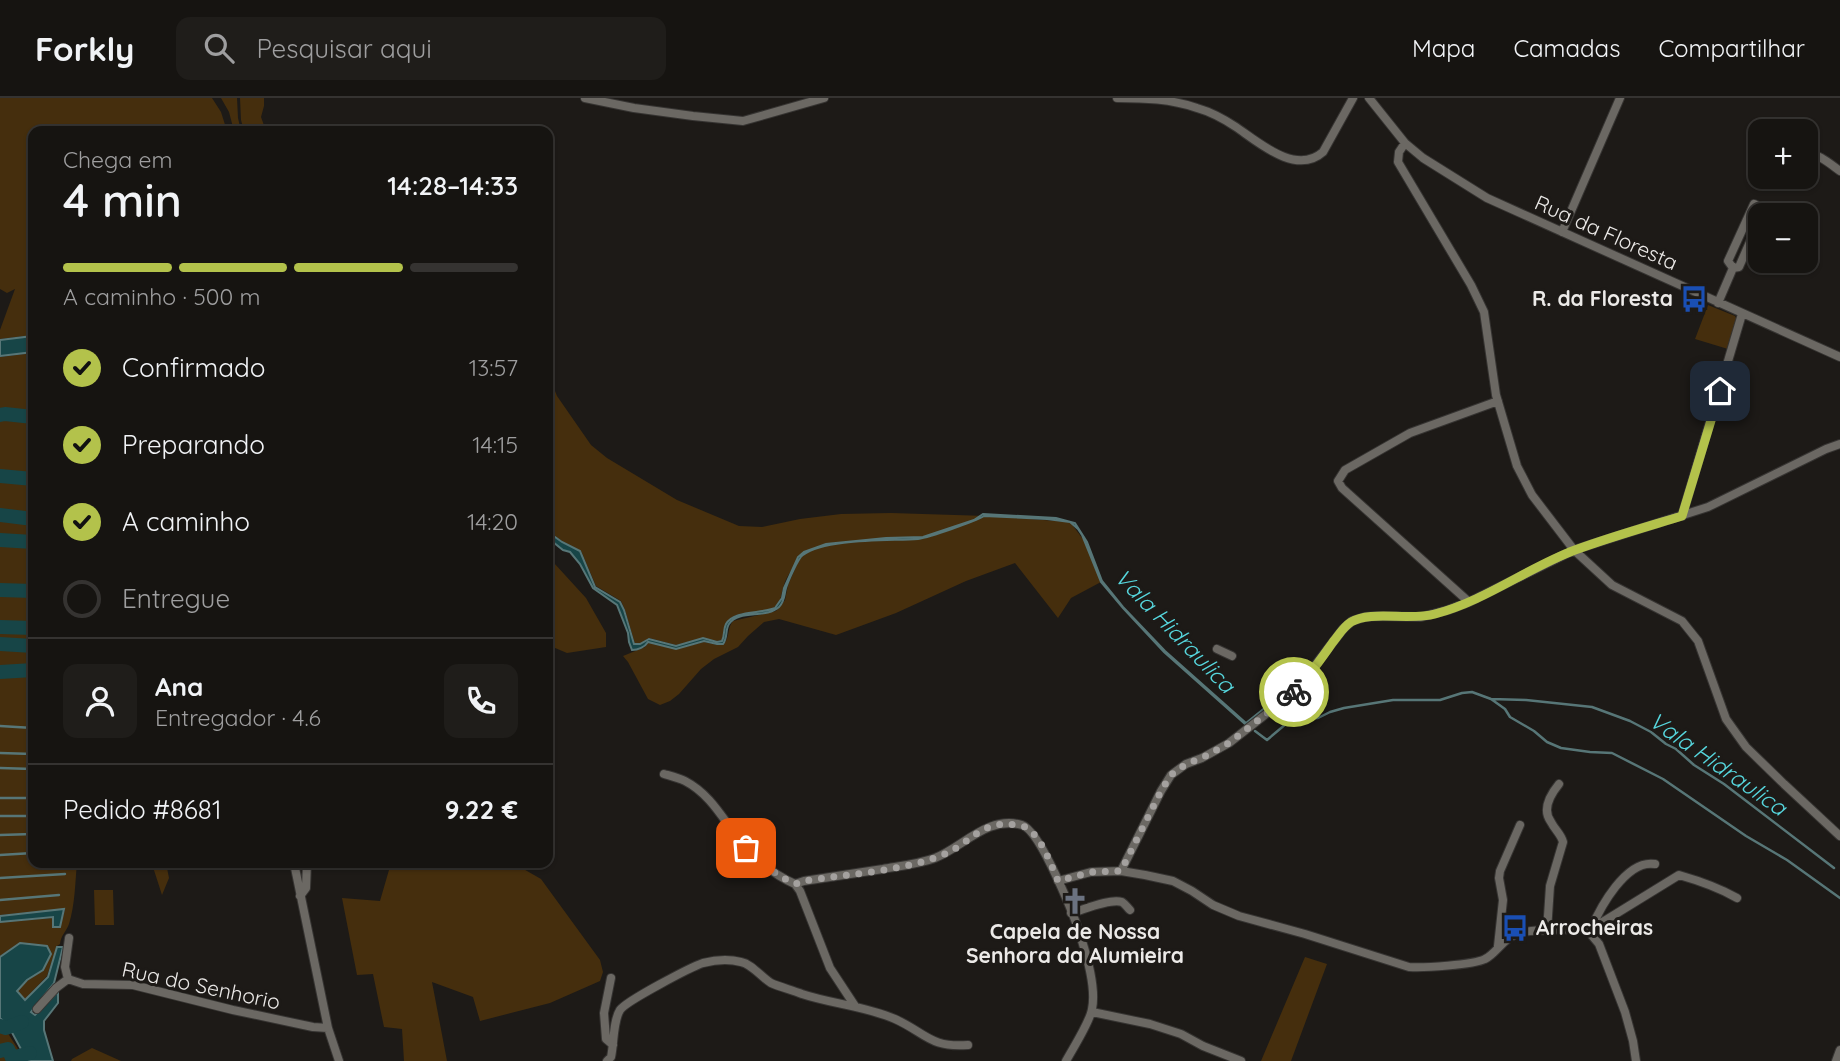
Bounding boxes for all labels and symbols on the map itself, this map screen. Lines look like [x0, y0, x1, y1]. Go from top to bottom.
street label: Rua da Floresta [1531, 189, 1682, 275]
bus stop icon: R. da Floresta [1679, 284, 1709, 314]
place label: R. da Floresta [1532, 285, 1673, 311]
pin [1690, 361, 1750, 421]
water label: Vala Hidraulica [1109, 563, 1243, 699]
courier [1259, 657, 1329, 727]
water label: Vala Hidraulica [1644, 705, 1794, 822]
pin [716, 818, 776, 878]
church icon: Capela de Nossa Senhora da Alumieira [1060, 886, 1090, 916]
bus stop icon: Arrocheiras [1500, 913, 1530, 943]
place label: Arrocheiras [1536, 914, 1653, 940]
place label: Capela de Nossa Senhora da Alumieira [966, 918, 1184, 968]
street label: Rua do Senhorio [120, 956, 283, 1014]

